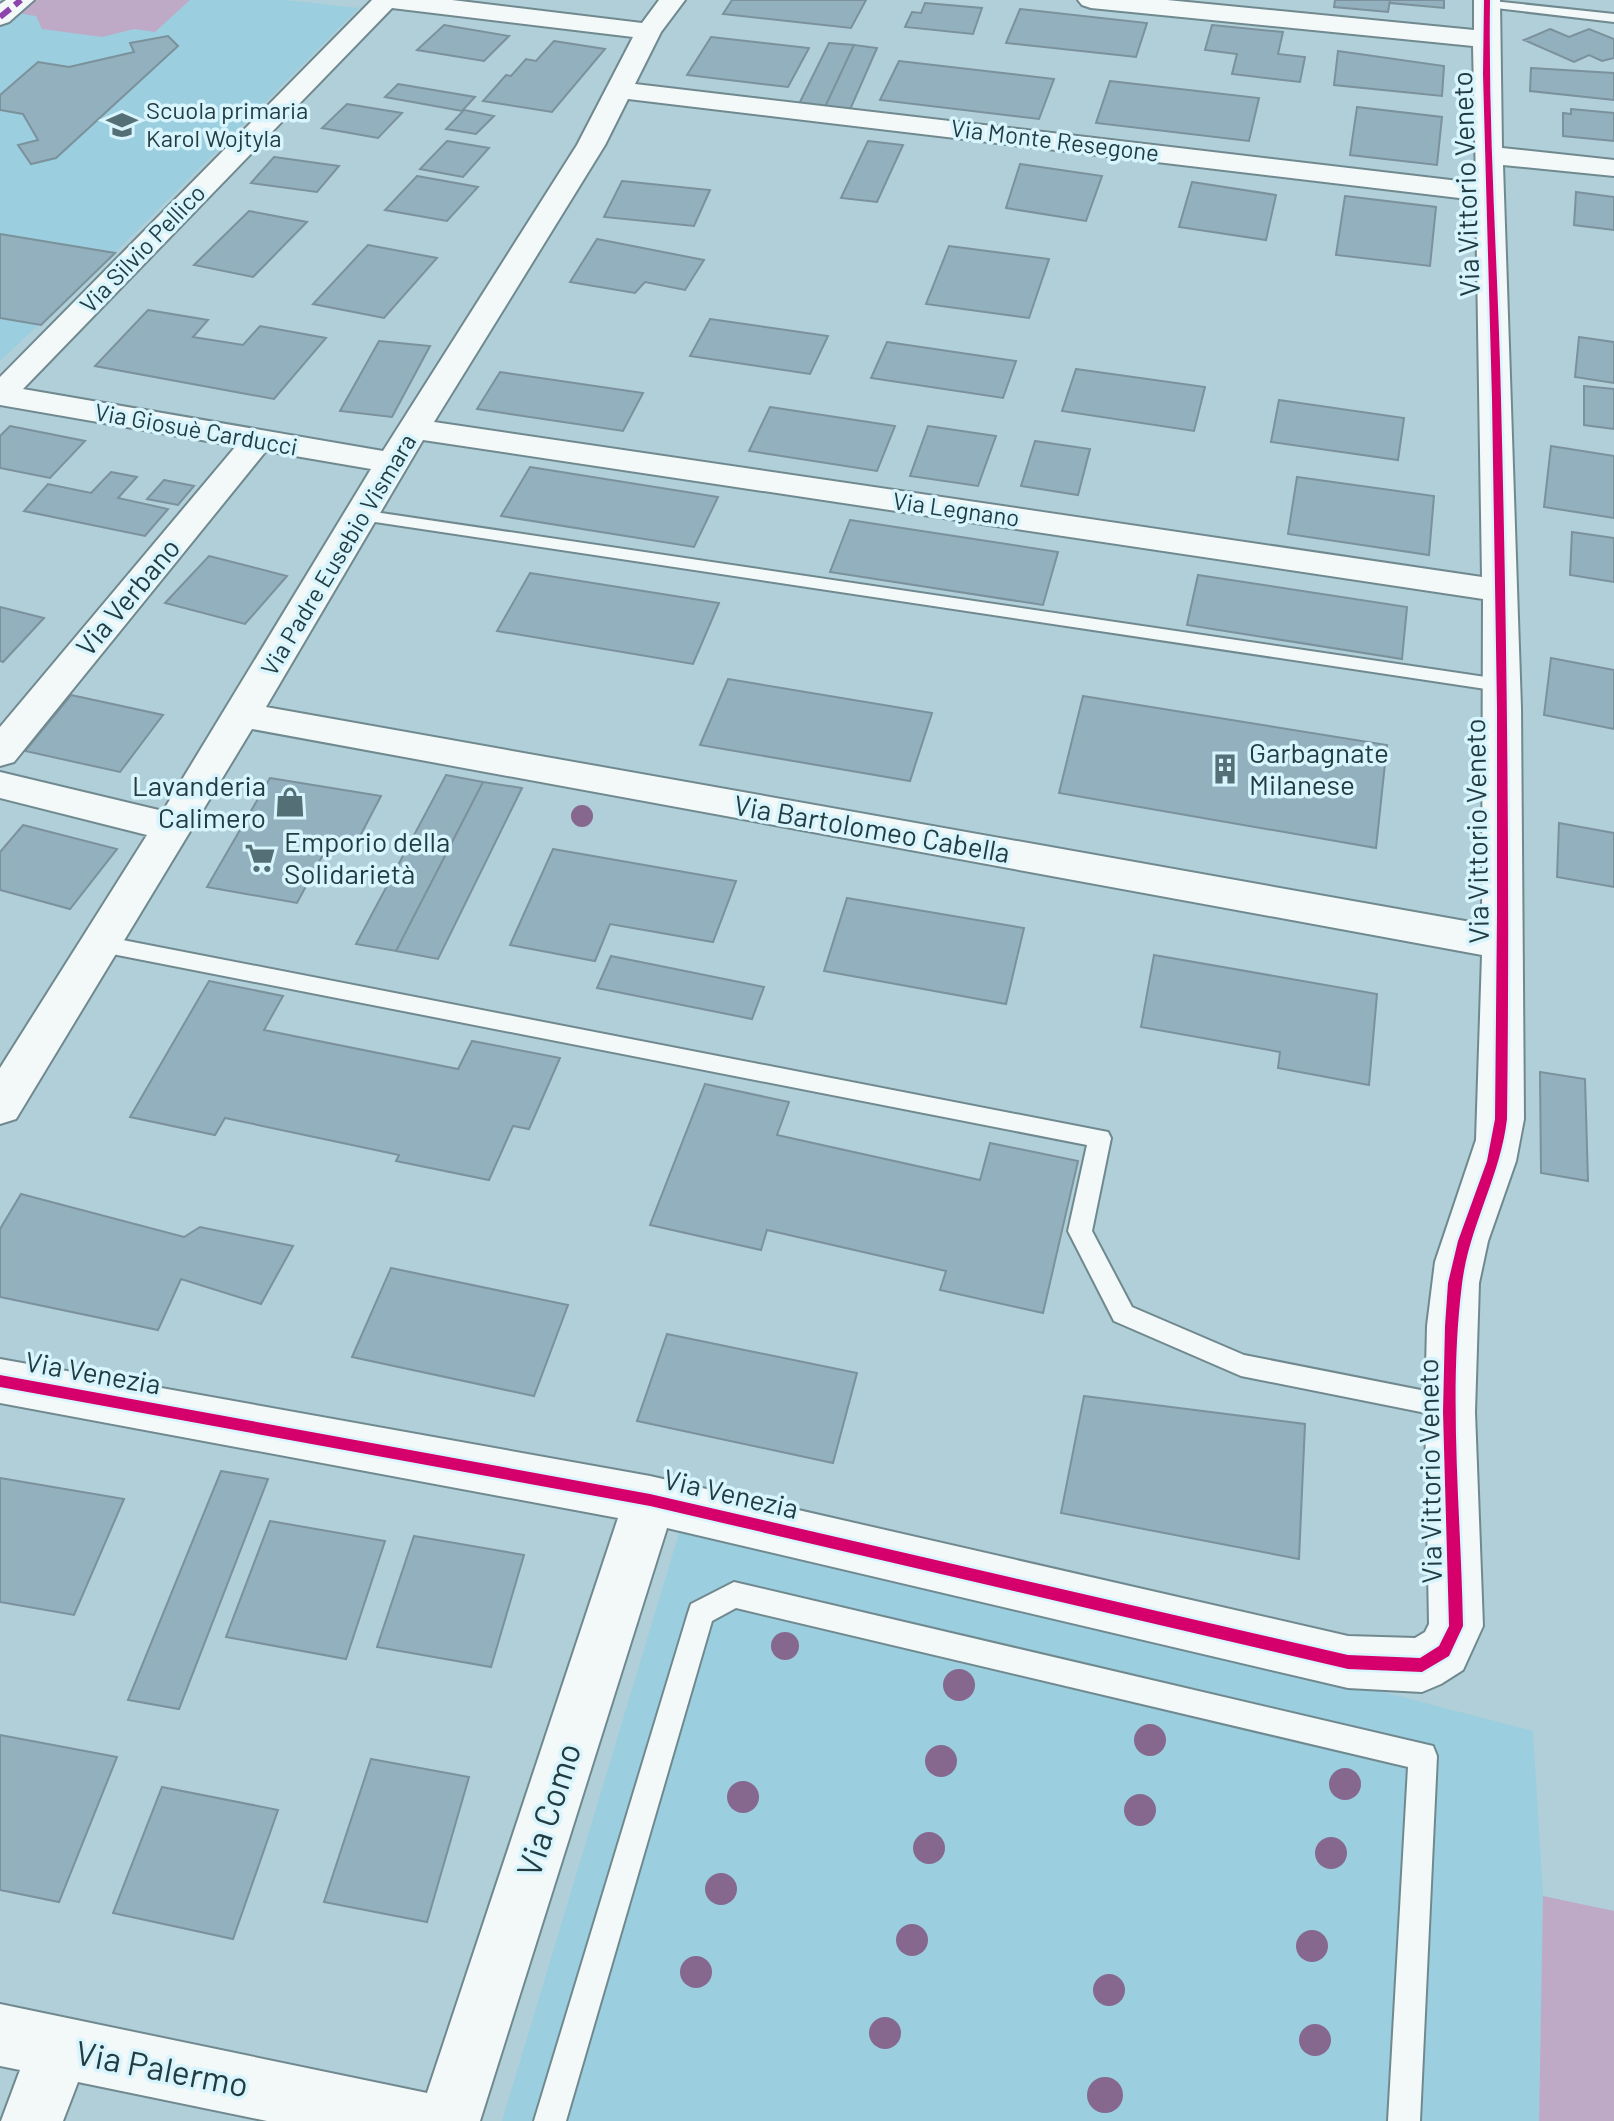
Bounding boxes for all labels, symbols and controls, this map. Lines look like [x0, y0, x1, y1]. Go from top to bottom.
street label: Via Vittorio Veneto [1444, 71, 1486, 297]
place label: Scuola primaria Karol Wojtyla [146, 95, 308, 152]
school or university icon: Scuola primaria Karol Wojtyla [105, 108, 139, 142]
street label: Via Monte Resegone [949, 112, 1161, 167]
street label: Via Silvio Pellico [73, 178, 211, 318]
street label: Via Giosuè Carducci [93, 396, 300, 461]
street label: Via Padre Eusebio Vismara [254, 428, 421, 680]
street label: Via Legnano [891, 485, 1021, 532]
street label: Via Verbano [68, 530, 186, 662]
street label: Via Vittorio Veneto [1457, 718, 1495, 944]
place label: Garbagnate Milanese [1249, 735, 1389, 801]
building icon: Garbagnate Milanese [1208, 752, 1242, 786]
place label: Lavanderia Calimero [132, 768, 266, 834]
shop icon: Lavanderia Calimero [273, 785, 307, 819]
street label: Via Bartolomeo Cabella [732, 787, 1013, 869]
place label: Emporio della Solidarietà [284, 824, 450, 890]
supermarket icon: Emporio della Solidarietà [243, 841, 277, 875]
street label: Via Venezia [23, 1343, 164, 1401]
street label: Via Vittorio Veneto [1410, 1358, 1448, 1584]
street label: Via Venezia [660, 1461, 802, 1525]
street label: Via Como [507, 1737, 588, 1882]
street label: Via Palermo [72, 2031, 252, 2104]

